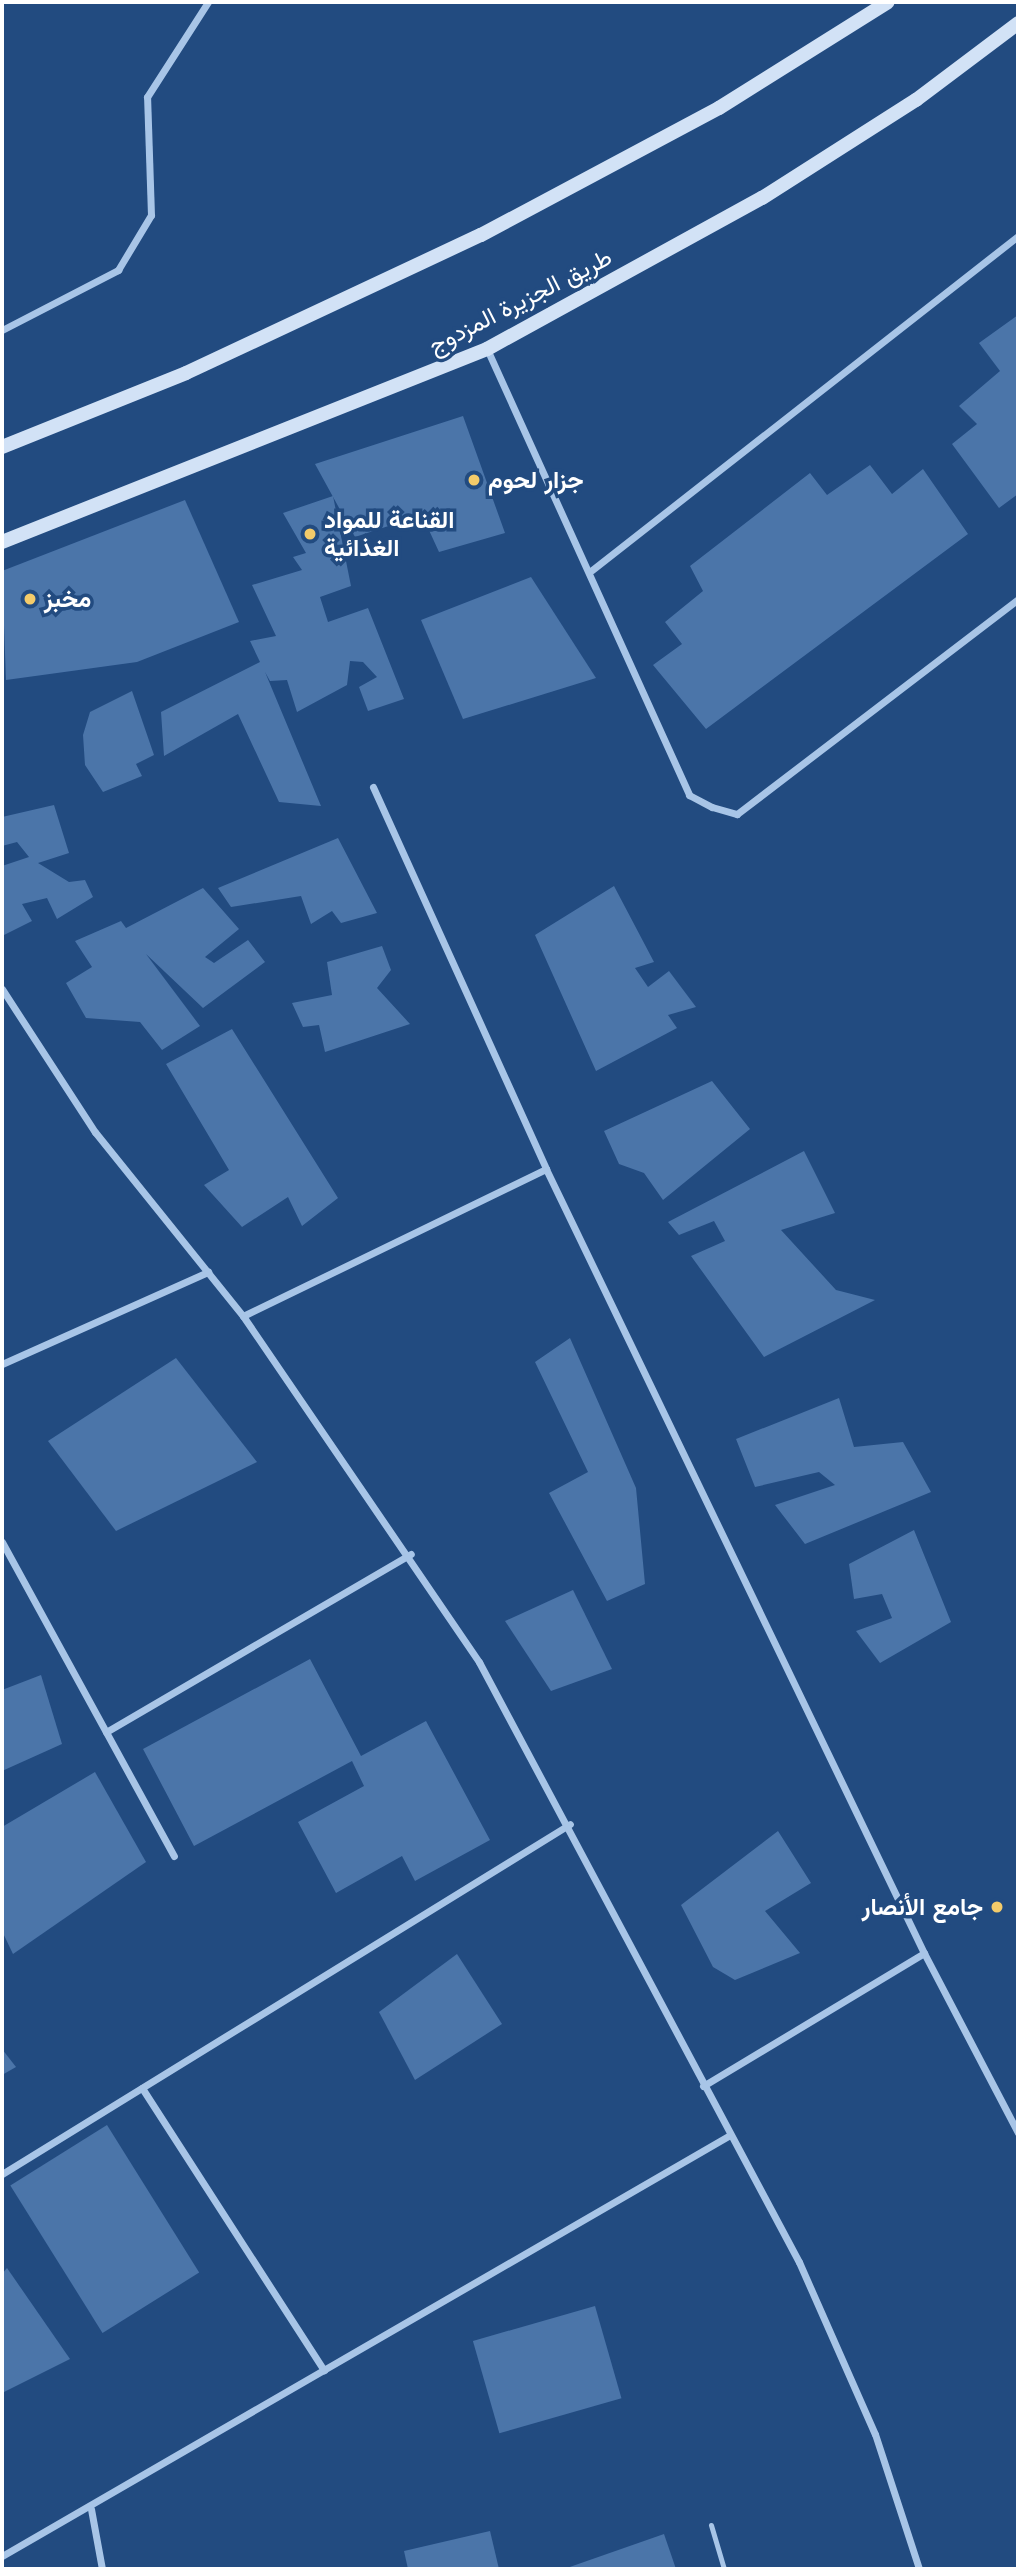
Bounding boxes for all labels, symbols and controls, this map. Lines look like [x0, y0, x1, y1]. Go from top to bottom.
street label: طريق الجزيرة المزدوج [423, 242, 617, 360]
place label: جزار لحوم [488, 466, 583, 494]
marker: جزار لحوم [466, 472, 482, 488]
place label: القناعة للمواد الغذائية [324, 506, 454, 562]
marker: القناعة للمواد الغذائية [302, 526, 318, 542]
place label: مخبز [44, 585, 91, 613]
marker: مخبز [22, 591, 38, 607]
place label: جامع الأنصار [862, 1893, 983, 1921]
marker: جامع الأنصار [989, 1899, 1005, 1915]

